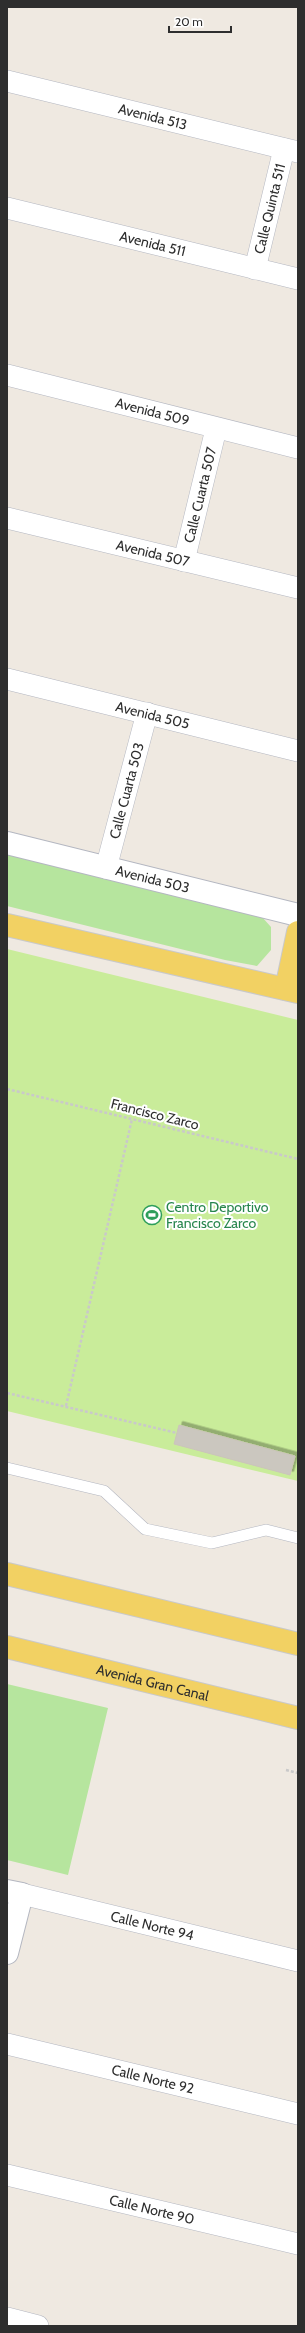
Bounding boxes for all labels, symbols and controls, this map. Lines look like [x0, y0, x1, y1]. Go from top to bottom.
scale bar [169, 8, 231, 34]
text: 20 m [175, 14, 203, 29]
street label: Avenida 513 [116, 99, 189, 134]
street label: Calle Quinta 511 [250, 162, 289, 256]
street label: Avenida 511 [118, 227, 188, 260]
street label: Avenida 509 [114, 394, 192, 429]
street label: Calle Cuarta 507 [180, 445, 220, 545]
street label: Avenida 507 [114, 536, 191, 571]
street label: Avenida 505 [114, 697, 191, 733]
street label: Calle Cuarta 503 [105, 741, 148, 841]
street label: Avenida 503 [114, 861, 191, 897]
street label: Francisco Zarco [109, 1094, 201, 1134]
place label: Centro Deportivo Francisco Zarco [166, 1198, 269, 1232]
sports icon: Centro Deportivo Francisco Zarco [141, 1204, 163, 1226]
street label: Avenida Gran Canal [95, 1660, 211, 1705]
street label: Calle Norte 94 [109, 1907, 196, 1944]
street label: Calle Norte 92 [110, 2060, 196, 2098]
street label: Calle Norte 90 [108, 2191, 196, 2228]

